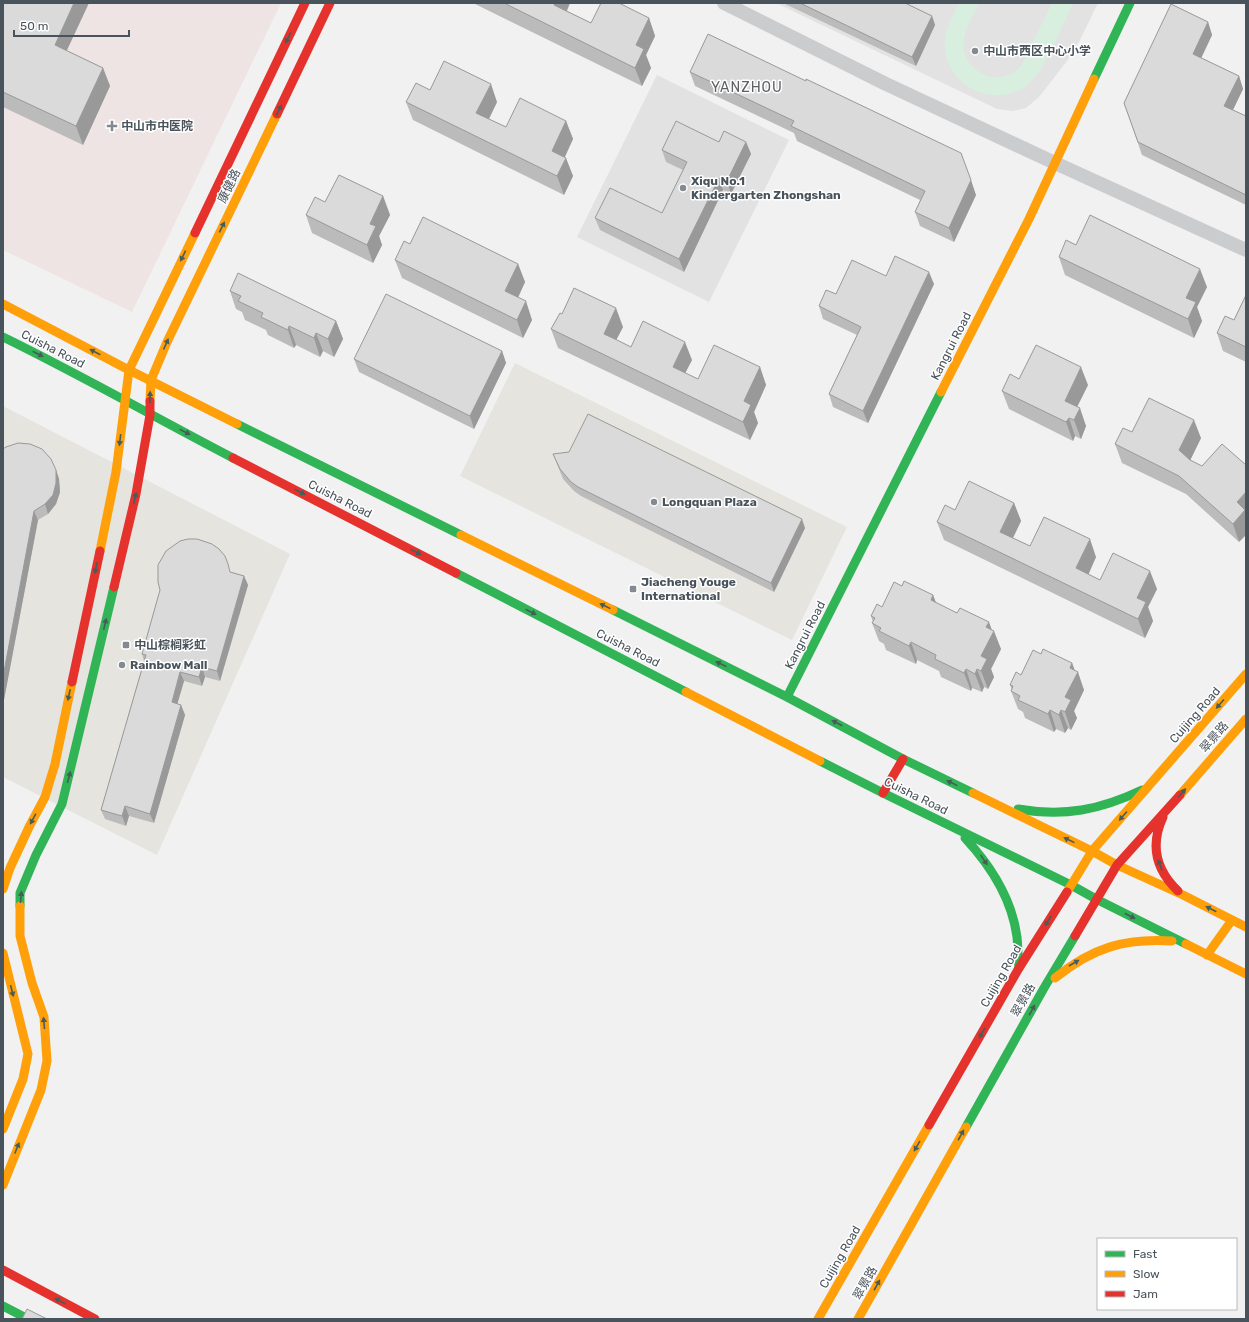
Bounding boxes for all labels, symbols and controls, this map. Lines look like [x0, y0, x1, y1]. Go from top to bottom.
scale bar [14, 12, 129, 38]
text: 50 m [20, 19, 48, 33]
one-way arrow [285, 32, 291, 44]
place label: 中山市西区中心小学 [983, 44, 1091, 58]
marker: 中山市西区中心小学 [970, 46, 980, 56]
district label: YANZHOU [711, 79, 783, 96]
one-way arrow [276, 104, 282, 115]
place label: 中山市中医院 [121, 119, 193, 133]
marker: 中山市中医院 [106, 120, 118, 132]
street label: 康健路 [215, 167, 243, 205]
place label: Xiqu No.1 Kindergarten Zhongshan [691, 174, 841, 202]
marker: Xiqu No.1 Kindergarten Zhongshan [678, 183, 688, 193]
one-way arrow [219, 221, 225, 232]
one-way arrow [180, 251, 186, 262]
street label: Kangrui Road [928, 310, 974, 382]
street label: Cuisha Road [19, 327, 87, 371]
one-way arrow [163, 338, 169, 350]
one-way arrow [89, 348, 100, 355]
one-way arrow [32, 351, 44, 357]
one-way arrow [147, 390, 153, 403]
one-way arrow [179, 429, 191, 436]
one-way arrow [117, 434, 123, 446]
street label: Cuisha Road [306, 477, 374, 521]
one-way arrow [294, 489, 306, 495]
one-way arrow [132, 492, 138, 504]
place label: Longquan Plaza [662, 495, 757, 509]
marker: Longquan Plaza [649, 497, 659, 507]
one-way arrow [410, 549, 421, 555]
one-way arrow [93, 561, 99, 574]
place label: Jiacheng Youge International [641, 575, 736, 603]
marker: Jiacheng Youge International [628, 584, 638, 594]
street label: Kangrui Road [782, 599, 828, 671]
one-way arrow [599, 603, 611, 609]
one-way arrow [525, 608, 537, 615]
one-way arrow [103, 618, 109, 630]
street label: Cuisha Road [594, 626, 662, 670]
place label: 中山棕榈彩虹 [134, 638, 206, 652]
marker: 中山棕榈彩虹 [121, 640, 131, 650]
place label: Rainbow Mall [130, 658, 207, 672]
marker: Rainbow Mall [117, 660, 127, 670]
one-way arrow [716, 661, 727, 667]
street label: Cuijing Road [1167, 684, 1223, 746]
one-way arrow [66, 689, 72, 701]
one-way arrow [1216, 698, 1225, 709]
street label: 翠景路 [1197, 719, 1231, 755]
one-way arrow [831, 720, 843, 727]
one-way arrow [66, 771, 72, 783]
street label: Cuisha Road [882, 774, 950, 818]
one-way arrow [947, 780, 958, 786]
one-way arrow [1177, 788, 1186, 798]
one-way arrow [1119, 811, 1128, 820]
one-way arrow [30, 813, 36, 825]
one-way arrow [1063, 837, 1075, 843]
one-way arrow [980, 854, 988, 865]
one-way arrow [1156, 858, 1162, 870]
one-way arrow [17, 891, 24, 903]
one-way arrow [1205, 906, 1217, 912]
one-way arrow [1125, 913, 1136, 920]
one-way arrow [1044, 916, 1052, 927]
street label: Cuijing Road [977, 942, 1025, 1010]
one-way arrow [1068, 959, 1080, 966]
street label: 翠景路 [1008, 981, 1038, 1019]
one-way arrow [10, 984, 16, 997]
one-way arrow [1029, 1004, 1035, 1015]
one-way arrow [41, 1017, 48, 1029]
one-way arrow [978, 1027, 985, 1039]
one-way arrow [958, 1129, 965, 1141]
one-way arrow [914, 1140, 920, 1152]
one-way arrow [15, 1142, 21, 1154]
street label: Cuijing Road [816, 1223, 864, 1291]
legend [1097, 1238, 1237, 1310]
text: Fast [1133, 1247, 1157, 1261]
street label: 翠景路 [850, 1264, 880, 1302]
text: Slow [1133, 1267, 1160, 1281]
one-way arrow [874, 1279, 881, 1291]
text: Jam [1133, 1287, 1158, 1301]
one-way arrow [54, 1297, 66, 1304]

